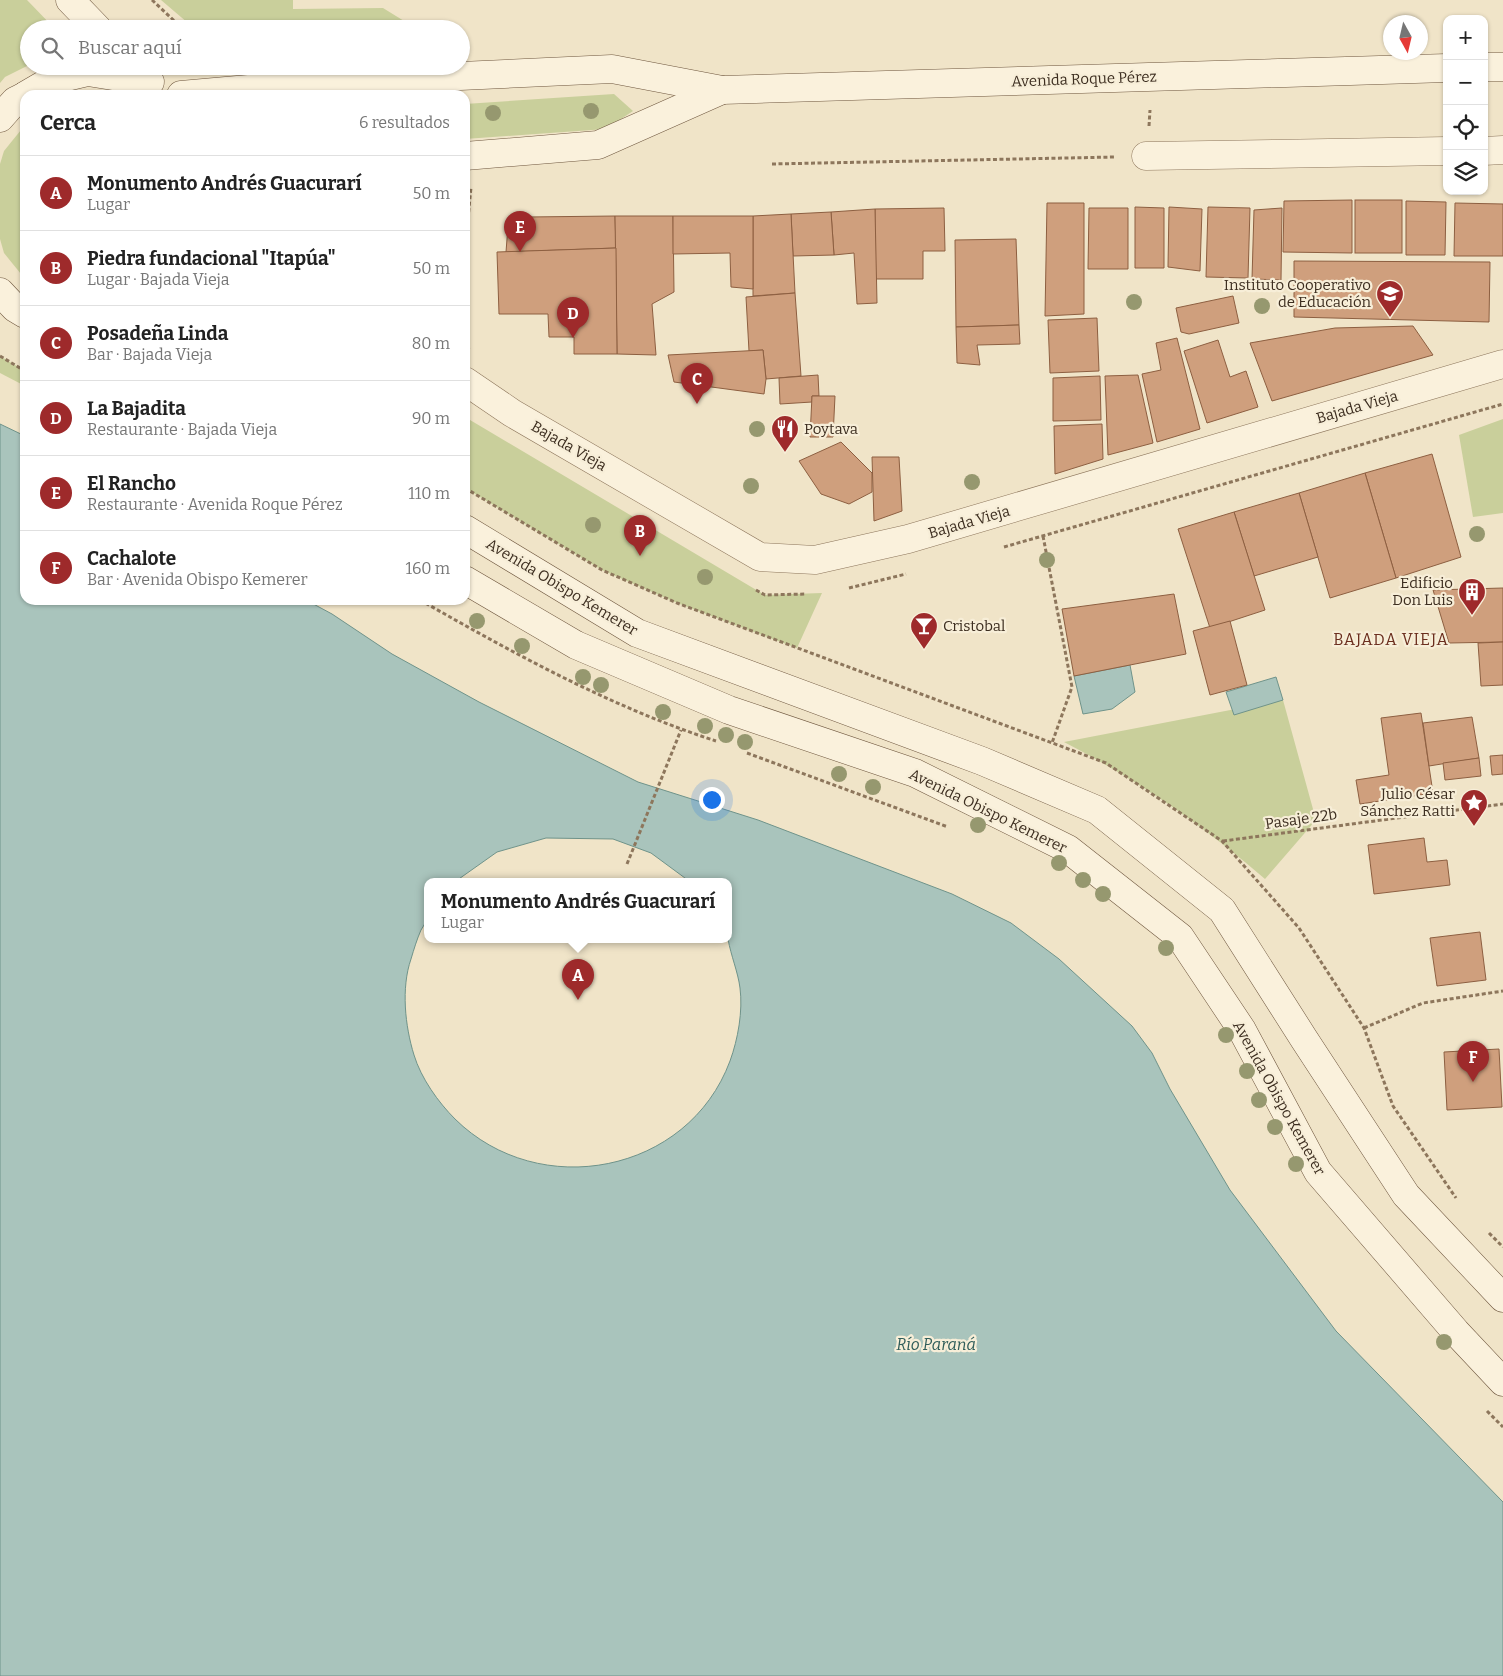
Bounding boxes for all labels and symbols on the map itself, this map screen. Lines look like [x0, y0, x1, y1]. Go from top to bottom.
north arrow [1383, 15, 1428, 60]
street label: Avenida Roque Pérez [1011, 67, 1157, 91]
pin: E [504, 211, 536, 252]
place label: Instituto Cooperativo de Educación [1224, 276, 1372, 311]
school or university icon: Instituto Cooperativo de Educación [1375, 279, 1405, 318]
pin: D [557, 297, 589, 338]
pin: C [681, 363, 713, 404]
street label: Bajada Vieja [1314, 387, 1400, 427]
restaurant icon: Poytava [770, 414, 800, 453]
street label: Bajada Vieja [528, 417, 610, 475]
place label: Poytava [804, 420, 858, 438]
street label: Bajada Vieja [926, 502, 1012, 542]
pin: B [624, 515, 656, 556]
street label: Avenida Obispo Kemerer [483, 535, 641, 640]
place label: Edificio Don Luis [1392, 574, 1453, 609]
building icon: Edificio Don Luis [1457, 577, 1487, 616]
bar icon: Cristobal [909, 611, 939, 650]
place label: Cristobal [943, 617, 1005, 635]
district label: BAJADA VIEJA [1333, 630, 1449, 649]
street label: Avenida Obispo Kemerer [906, 765, 1070, 857]
place label: Julio César Sánchez Ratti [1360, 785, 1456, 820]
your location [699, 787, 725, 813]
place icon: Julio César Sánchez Ratti [1459, 788, 1489, 827]
street label: Pasaje 22b [1264, 805, 1338, 833]
pin: A [562, 959, 594, 1000]
street label: Avenida Obispo Kemerer [1229, 1018, 1329, 1179]
pin: F [1457, 1041, 1489, 1082]
water label: Río Paraná [896, 1335, 976, 1354]

